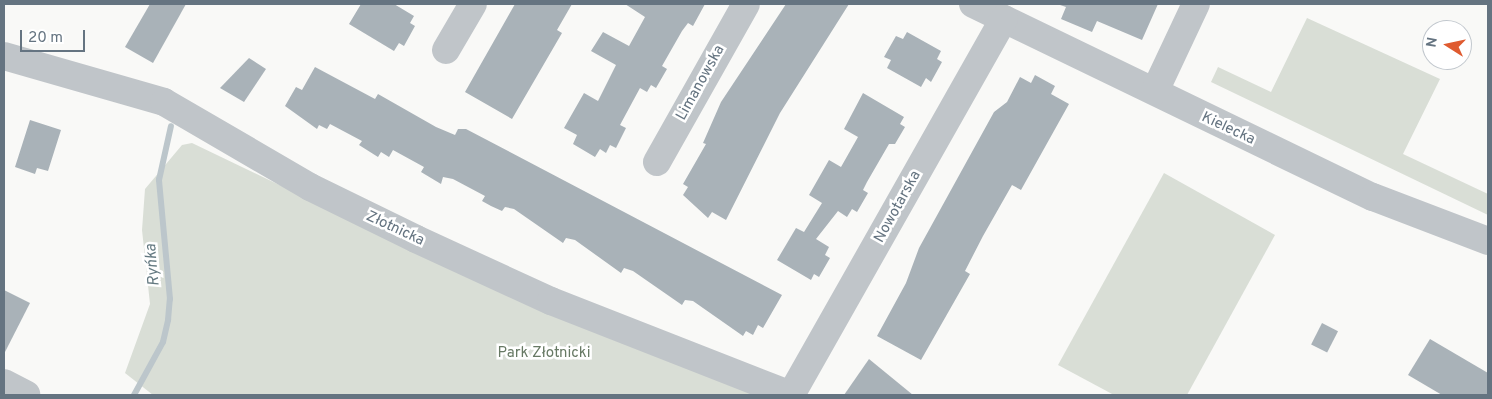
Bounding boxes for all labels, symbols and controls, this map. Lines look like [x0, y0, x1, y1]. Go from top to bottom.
scale bar [22, 20, 88, 52]
north arrow [1422, 20, 1472, 70]
text: 20 m [28, 29, 63, 48]
text: N [1423, 36, 1442, 49]
street label: Limanowska [673, 42, 729, 124]
street label: Kielecka [1198, 109, 1258, 149]
street label: Nowotarska [871, 168, 925, 246]
street label: Złotnicka [363, 208, 427, 250]
water label: Ryńka [142, 243, 164, 287]
park label: Park Złotnicki [498, 345, 590, 363]

